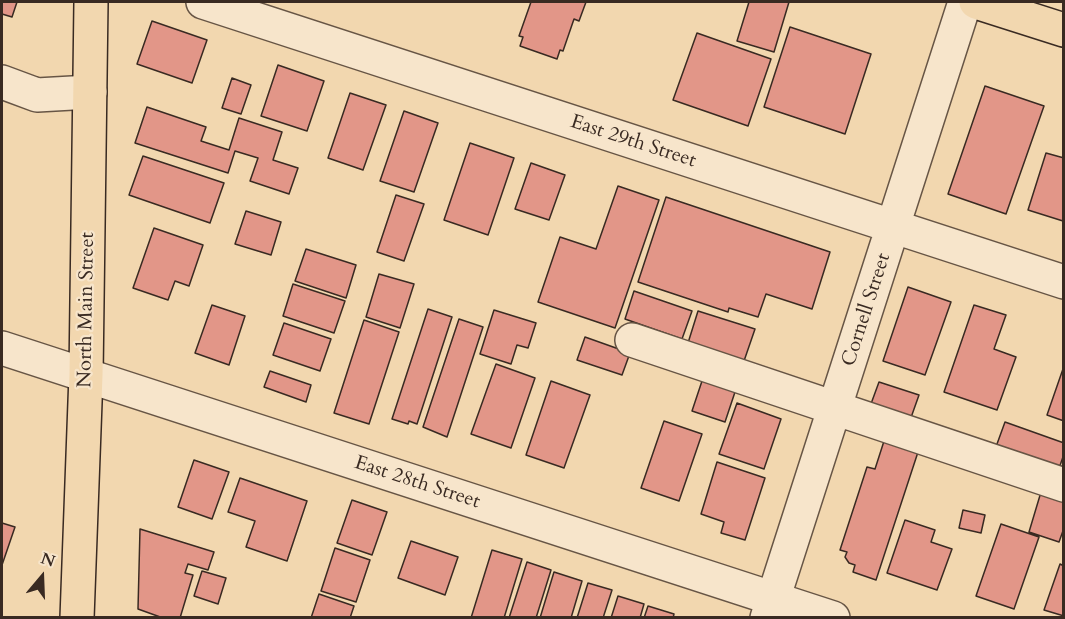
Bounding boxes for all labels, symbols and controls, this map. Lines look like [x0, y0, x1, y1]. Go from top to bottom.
street label: East 29th Street [567, 110, 699, 174]
street label: North Main Street [74, 232, 100, 388]
street label: Cornell Street [837, 250, 897, 370]
street label: East 28th Street [351, 451, 483, 515]
north arrow [12, 547, 72, 607]
text: N [38, 547, 58, 573]

